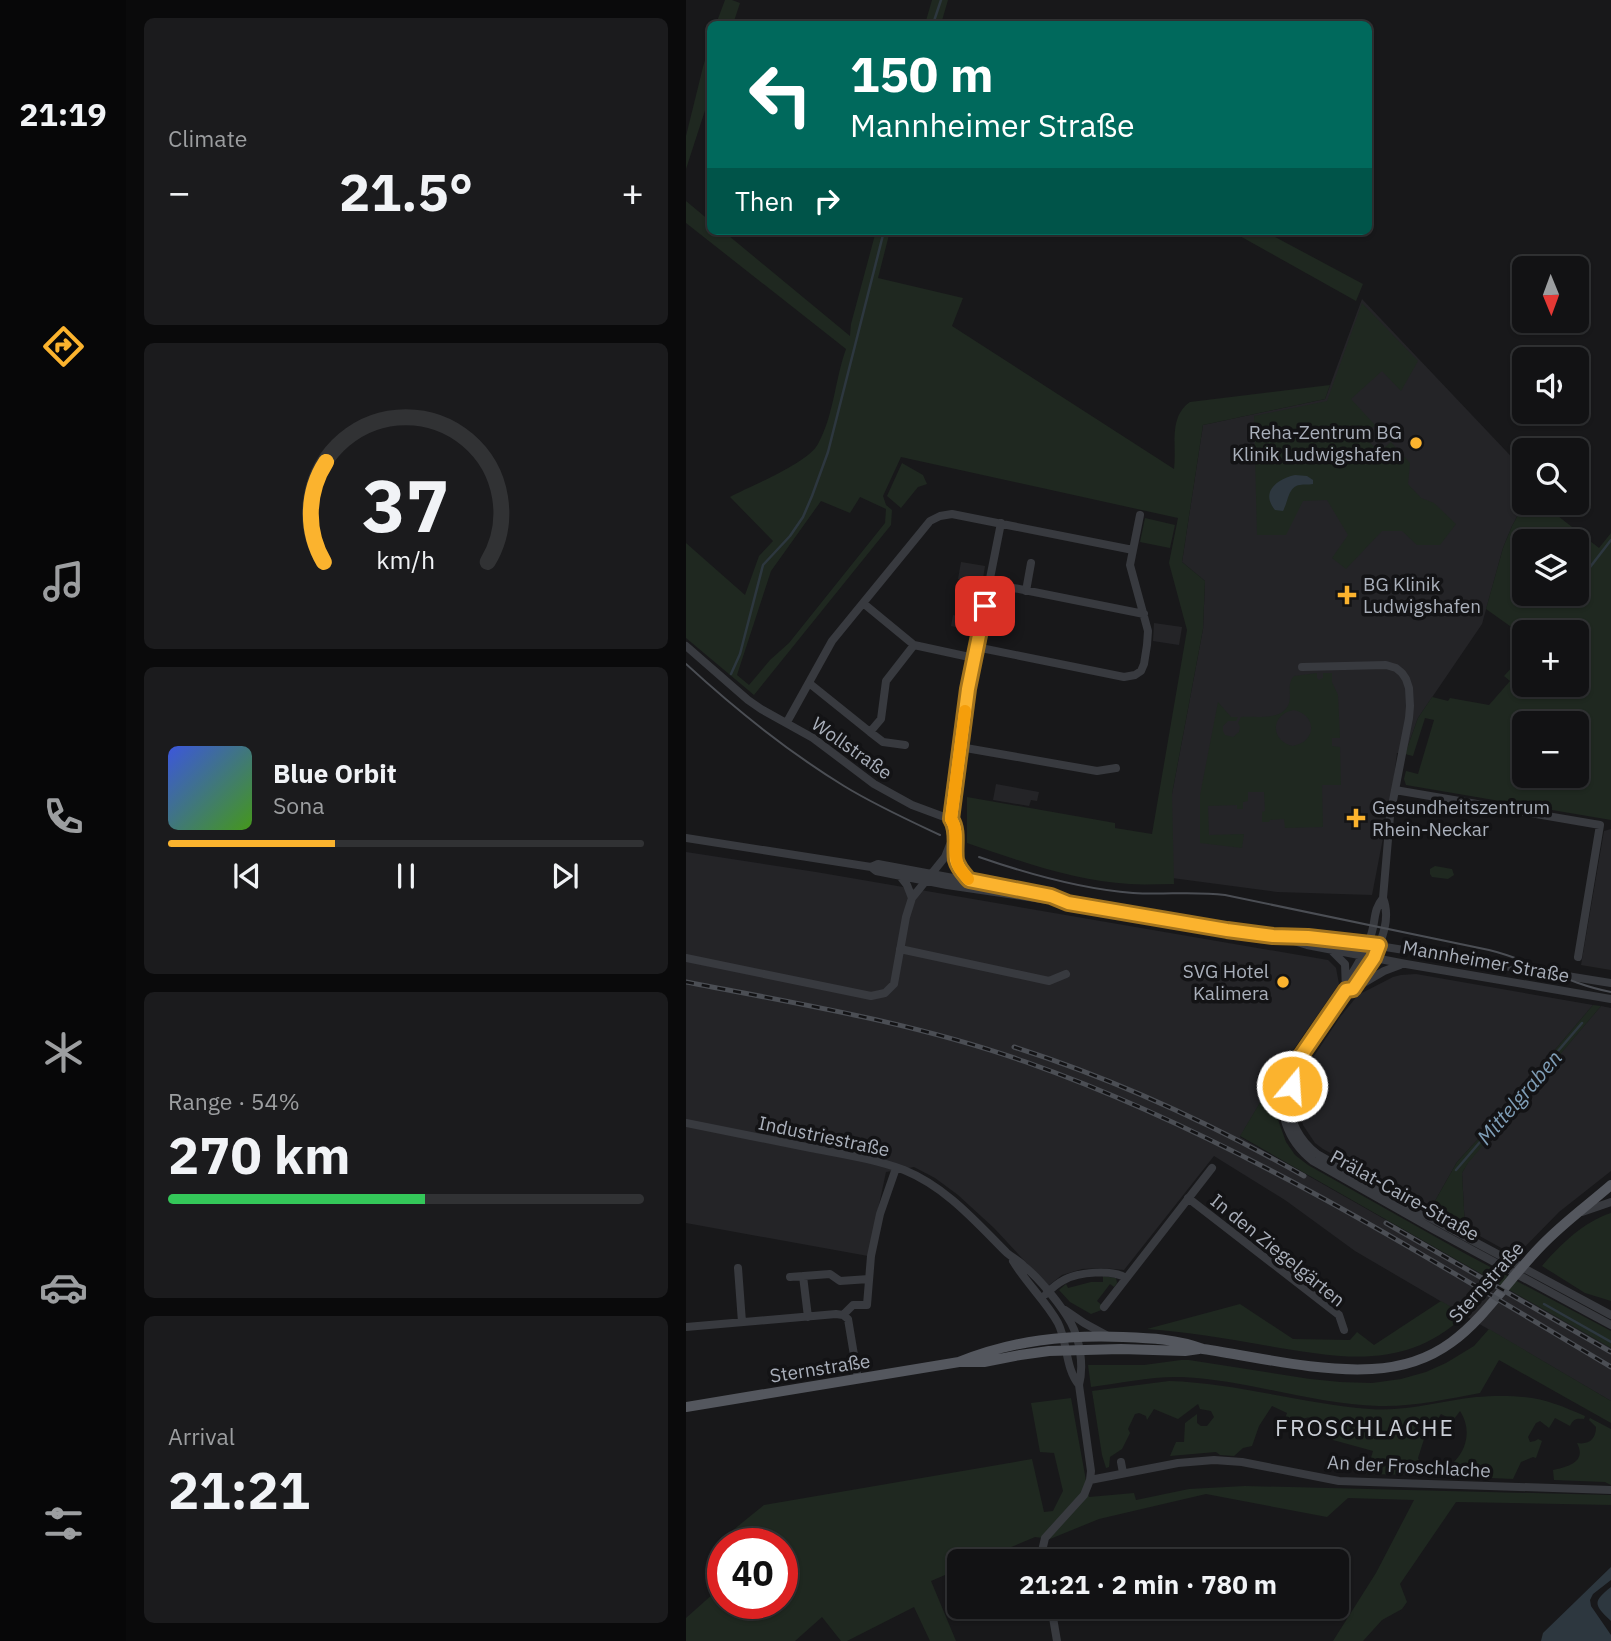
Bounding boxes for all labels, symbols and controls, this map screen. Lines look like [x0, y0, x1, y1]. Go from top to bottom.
text: 150 m [850, 42, 994, 105]
icon: left [735, 49, 826, 140]
text: 21:19 [19, 93, 107, 135]
text: Mannheimer Straße [850, 104, 1135, 146]
text: Climate [168, 123, 247, 153]
text: 21.5° [339, 158, 473, 225]
text: − [168, 167, 191, 216]
text: + [621, 167, 644, 216]
icon: right [808, 182, 846, 220]
text: Then [735, 184, 794, 218]
north arrow [1512, 256, 1589, 332]
map controls [1512, 256, 1589, 788]
icon: directions [39, 322, 88, 371]
button: sound [1512, 347, 1589, 424]
place label: Reha-Zentrum BG Klinik Ludwigshafen [1232, 420, 1402, 466]
marker: Reha-Zentrum BG Klinik Ludwigshafen [1408, 435, 1424, 451]
button: search [1512, 438, 1589, 515]
text: 37 [362, 457, 450, 552]
button: layers [1512, 529, 1589, 606]
text: km/h [377, 543, 435, 576]
icon: music [39, 557, 88, 606]
place label: BG Klinik Ludwigshafen [1363, 572, 1481, 618]
pin [955, 576, 1015, 636]
marker: BG Klinik Ludwigshafen [1337, 585, 1357, 605]
icon: arrive [966, 587, 1004, 625]
button: + [1512, 620, 1589, 697]
button: − [1512, 711, 1589, 788]
street label: Wollstraße [807, 712, 897, 784]
text: Blue Orbit [273, 756, 397, 790]
text: Sona [273, 790, 325, 820]
icon: phone [39, 792, 88, 841]
place label: Gesundheitszentrum Rhein-Neckar [1372, 795, 1550, 841]
marker: Gesundheitszentrum Rhein-Neckar [1346, 808, 1366, 828]
icon: previous [228, 857, 266, 895]
icon: pause [387, 857, 425, 895]
icon: next [546, 857, 584, 895]
street label: Mannheimer Straße [1401, 935, 1571, 987]
place label: SVG Hotel Kalimera [1183, 959, 1269, 1005]
marker: SVG Hotel Kalimera [1275, 974, 1291, 990]
icon: climate [39, 1028, 88, 1077]
water label: Mittelgraben [1470, 1044, 1568, 1150]
position arrow [1255, 1049, 1329, 1123]
text: Range · 54% [168, 1086, 300, 1116]
street label: Industriestraße [756, 1110, 892, 1162]
text: 270 km [168, 1121, 350, 1188]
street label: Prälat-Caire-Straße [1326, 1144, 1484, 1246]
street label: In den Ziegelgärten [1206, 1188, 1350, 1312]
street label: Sternstraße [1443, 1236, 1529, 1328]
icon: car [39, 1263, 88, 1312]
street label: Sternstraße [768, 1348, 872, 1388]
district label: FROSCHLACHE [1275, 1412, 1455, 1442]
text: Arrival [168, 1421, 235, 1451]
street label: An der Froschlache [1327, 1450, 1491, 1482]
text: 21:21 [168, 1456, 310, 1523]
icon: filters [39, 1499, 88, 1548]
speed limit sign: 40 [707, 1528, 798, 1619]
text: 21:21 · 2 min · 780 m [1019, 1567, 1277, 1601]

